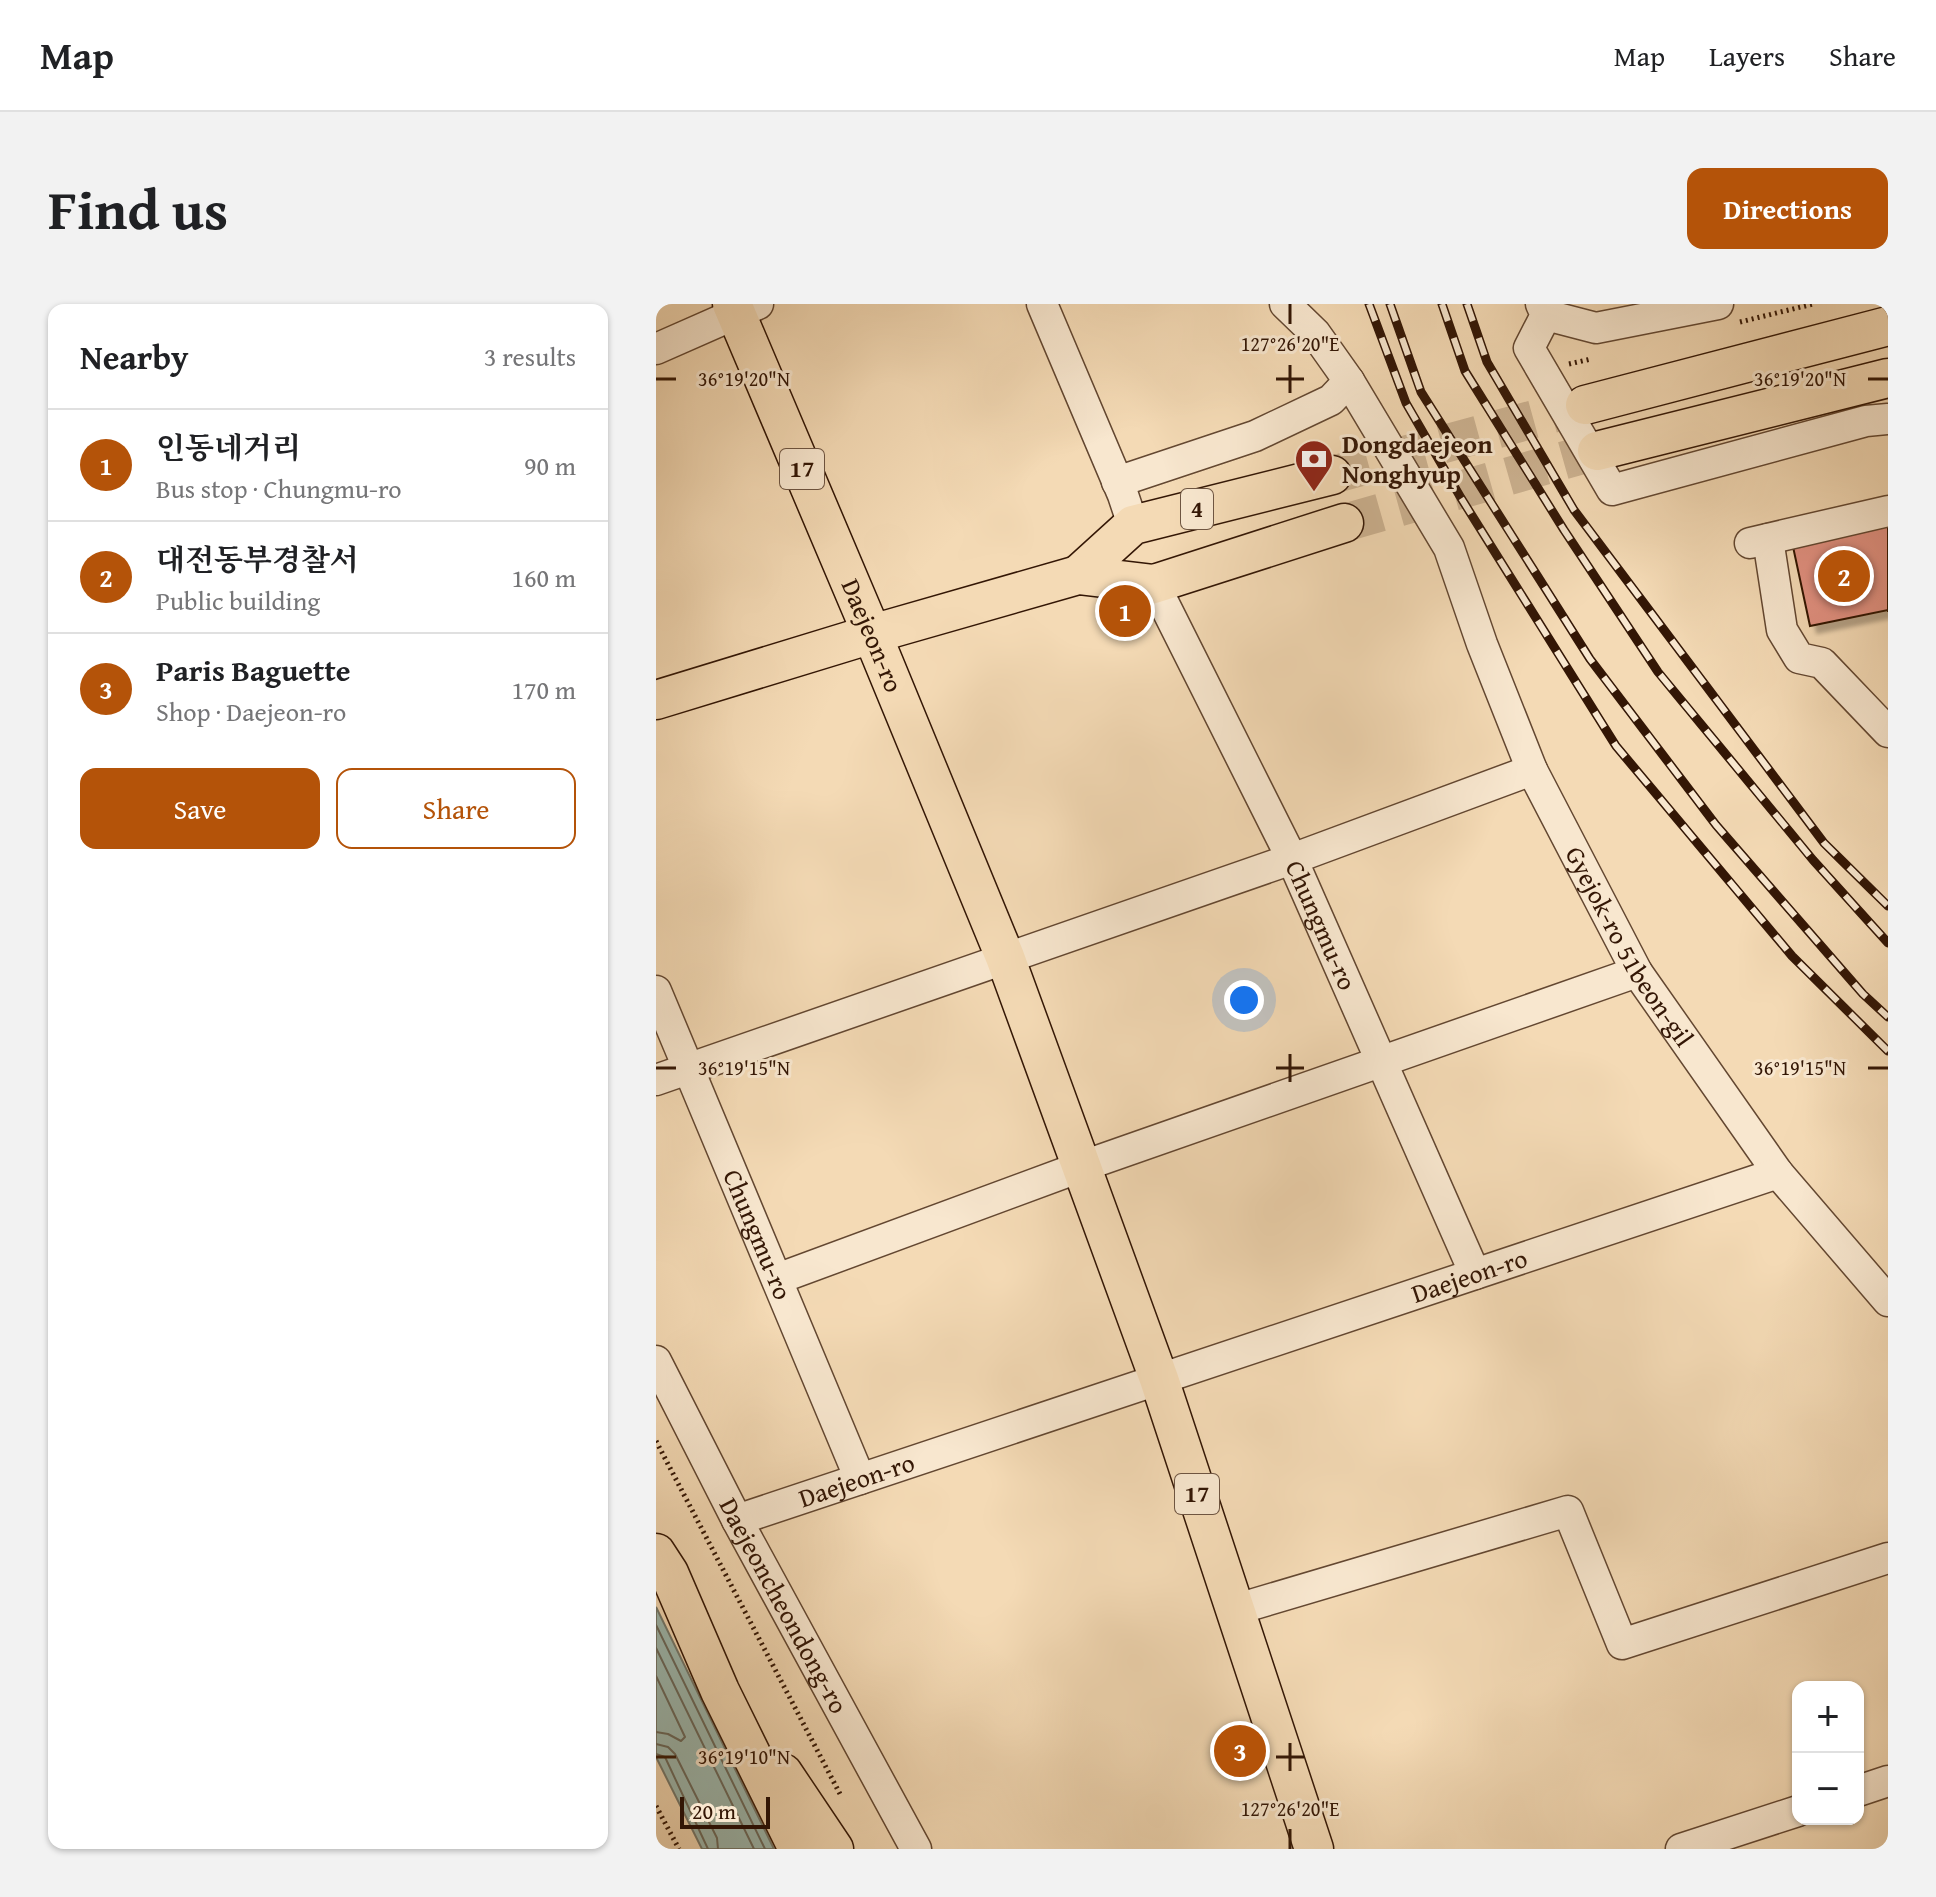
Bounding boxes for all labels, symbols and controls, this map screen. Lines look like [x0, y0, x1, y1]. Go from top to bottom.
text: Map [40, 27, 114, 83]
text: Map [1614, 35, 1665, 76]
text: Layers [1709, 35, 1785, 76]
text: Share [1829, 35, 1896, 76]
text: Find us [48, 167, 228, 250]
button: Directions [1687, 168, 1888, 249]
text: 127°26'20"E [1241, 329, 1339, 358]
text: Nearby [80, 332, 189, 381]
text: 3 results [484, 337, 576, 376]
text: 36°19'20"N [698, 364, 790, 393]
text: 36°19'20"N [1754, 364, 1846, 393]
place label: Dongdaejeon Nonghyup [1342, 424, 1493, 493]
text: 인동네거리 [156, 425, 301, 469]
bank icon: Dongdaejeon Nonghyup [1293, 438, 1335, 493]
text: 1 [99, 446, 113, 485]
text: 90 m [524, 446, 576, 485]
road number: 17 [780, 449, 824, 489]
text: Bus stop · Chungmu-ro [156, 469, 402, 508]
road number: 4 [1181, 489, 1213, 529]
text: 대전동부경찰서 [156, 537, 359, 581]
pin: 2 [1818, 546, 1870, 606]
text: 2 [99, 558, 113, 597]
text: 160 m [511, 558, 576, 597]
street label: Daejeon-ro [832, 572, 914, 698]
text: Public building [156, 581, 320, 620]
pin: 1 [1099, 581, 1151, 641]
text: Paris Baguette [156, 648, 351, 692]
text: 3 [99, 670, 113, 709]
text: 170 m [511, 670, 576, 709]
text: Shop · Daejeon-ro [156, 692, 346, 731]
button: Save [80, 768, 320, 849]
button: Share [336, 768, 576, 849]
street label: Gyejok-ro 51beon-gil [1556, 839, 1704, 1055]
street label: Chungmu-ro [1276, 854, 1367, 996]
your location [1224, 980, 1264, 1020]
text: 36°19'15"N [698, 1053, 790, 1082]
text: 36°19'15"N [1754, 1053, 1846, 1082]
street label: Chungmu-ro [714, 1163, 803, 1306]
street label: Daejeon-ro [1406, 1238, 1532, 1313]
street label: Daejeon-ro [793, 1442, 919, 1517]
road number: 17 [1175, 1474, 1219, 1514]
street label: Daejeoncheondong-ro [710, 1491, 859, 1720]
map controls [1792, 1681, 1864, 1825]
button: + [1792, 1681, 1864, 1753]
pin: 3 [1214, 1721, 1266, 1781]
text: 36°19'10"N [698, 1742, 790, 1771]
button: − [1792, 1753, 1864, 1825]
scale bar [680, 1793, 770, 1829]
text: 127°26'20"E [1241, 1794, 1339, 1823]
text: 20 m [692, 1795, 736, 1827]

